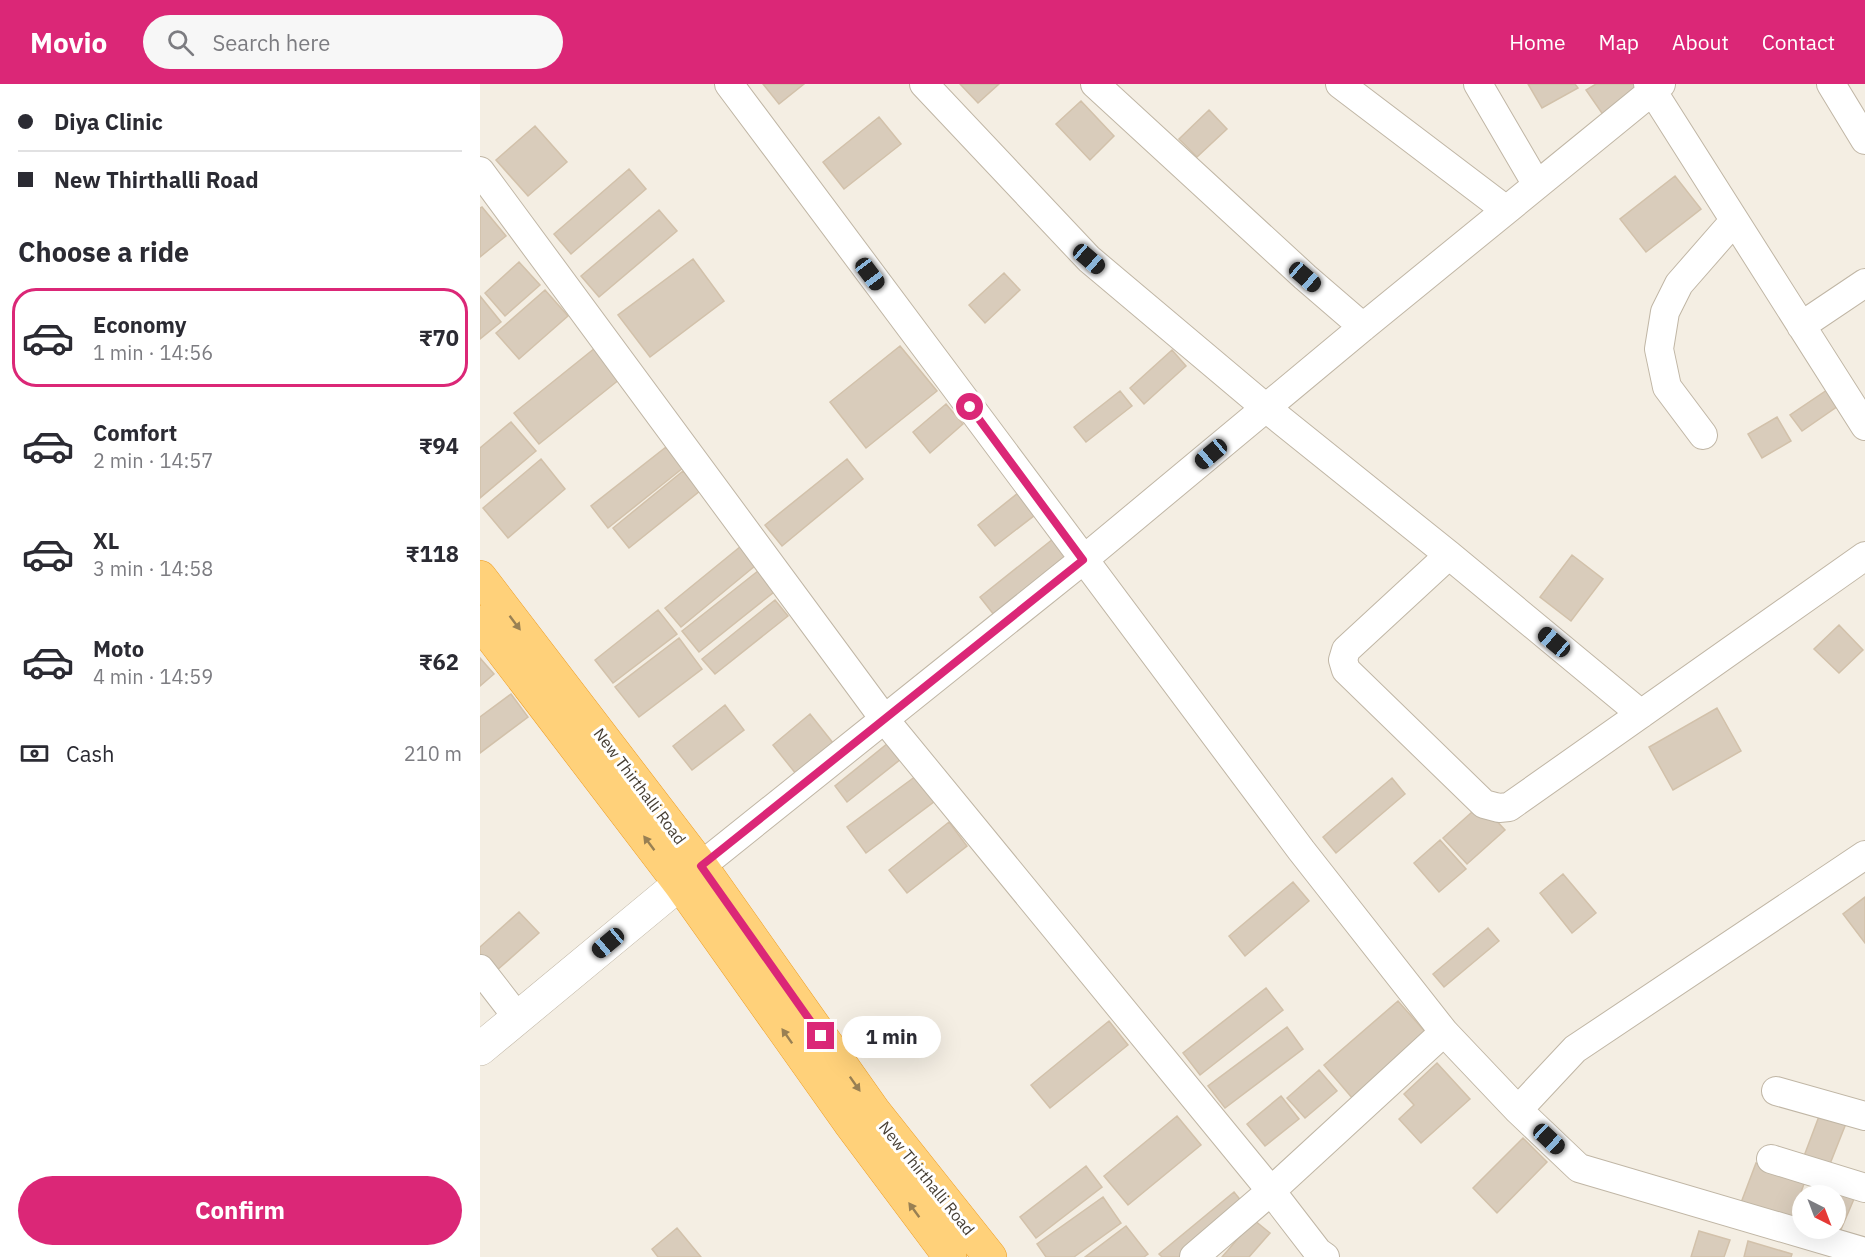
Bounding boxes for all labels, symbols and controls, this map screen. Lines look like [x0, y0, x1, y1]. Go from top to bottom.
search box [143, 15, 563, 69]
text: Movio [30, 24, 107, 61]
icon: search [164, 26, 197, 59]
text: Search here [212, 28, 330, 57]
text: Home [1509, 28, 1566, 56]
text: Map [1599, 28, 1639, 56]
text: About [1672, 28, 1729, 56]
text: Contact [1762, 28, 1835, 56]
text: Diya Clinic [54, 107, 163, 136]
text: New Thirthalli Road [54, 165, 259, 194]
text: Choose a ride [18, 234, 189, 269]
car [1070, 240, 1108, 278]
car [852, 254, 888, 294]
car [1286, 258, 1324, 296]
text: Economy [93, 310, 187, 339]
icon: car [21, 311, 75, 365]
text: ₹70 [419, 323, 459, 352]
text: 1 min · 14:56 [93, 339, 213, 366]
route start [956, 393, 983, 420]
text: Comfort [93, 418, 177, 447]
icon: car [21, 419, 75, 473]
text: ₹94 [419, 431, 459, 460]
car [1191, 436, 1231, 472]
text: 2 min · 14:57 [93, 447, 213, 474]
text: XL [93, 526, 119, 555]
icon: car [21, 527, 75, 581]
text: ₹118 [406, 539, 459, 568]
text: 3 min · 14:58 [93, 555, 213, 582]
one-way arrow [509, 615, 522, 631]
car [1534, 624, 1574, 660]
text: Moto [93, 634, 144, 663]
icon: car [21, 635, 75, 689]
text: ₹62 [419, 647, 459, 676]
text: 4 min · 14:59 [93, 663, 213, 690]
street label: New Thirthalli Road [590, 724, 690, 848]
icon: cash [18, 737, 51, 770]
text: Cash [66, 739, 115, 768]
text: 210 m [404, 740, 462, 767]
one-way arrow [643, 836, 655, 852]
car [588, 925, 628, 961]
callout: 1 min [842, 1015, 941, 1057]
route end [807, 1022, 834, 1049]
text: 1 min [865, 1023, 918, 1050]
one-way arrow [781, 1028, 793, 1044]
one-way arrow [849, 1076, 861, 1092]
street label: New Thirthalli Road [875, 1117, 979, 1239]
car [1530, 1120, 1568, 1158]
button: Confirm [18, 1176, 462, 1245]
north arrow [1792, 1185, 1846, 1239]
map controls [1792, 1185, 1846, 1239]
one-way arrow [908, 1203, 920, 1219]

